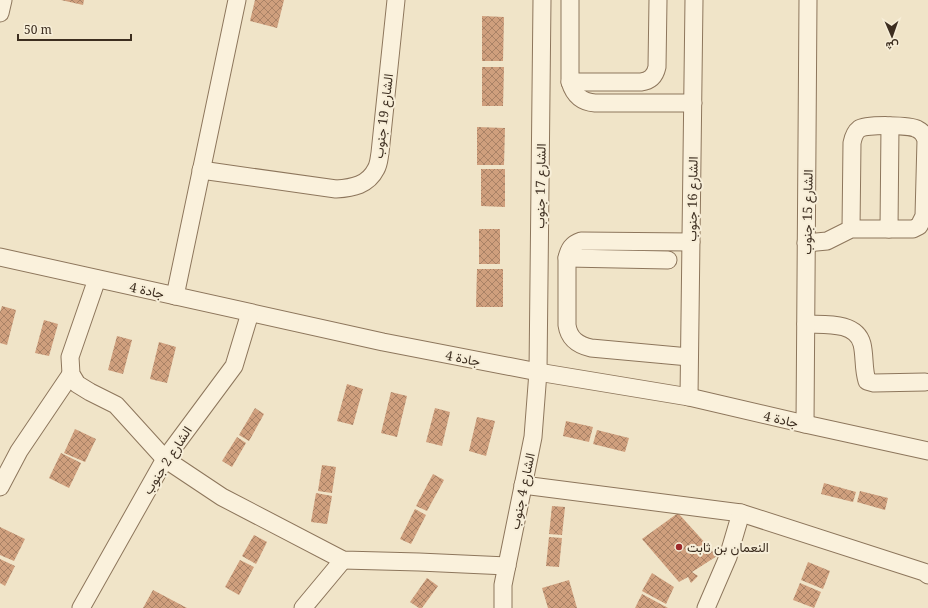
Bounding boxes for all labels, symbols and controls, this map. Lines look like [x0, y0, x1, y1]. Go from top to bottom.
scale bar [18, 16, 131, 42]
north arrow [872, 16, 912, 56]
text: 50 m [24, 21, 52, 38]
text: ش [885, 39, 899, 54]
street label: الشارع 19 جنوب [369, 73, 398, 159]
street label: الشارع 17 جنوب [530, 143, 551, 229]
street label: الشارع 16 جنوب [682, 156, 703, 242]
street label: الشارع 15 جنوب [797, 169, 818, 255]
street label: جادة 4 [128, 278, 166, 303]
street label: جادة 4 [444, 346, 482, 370]
street label: جادة 4 [762, 406, 800, 432]
street label: الشارع 2 جنوب [138, 422, 197, 498]
street label: الشارع 4 جنوب [505, 451, 540, 531]
place label: النعمان بن ثابت [687, 538, 769, 556]
marker: النعمان بن ثابت [674, 542, 684, 552]

